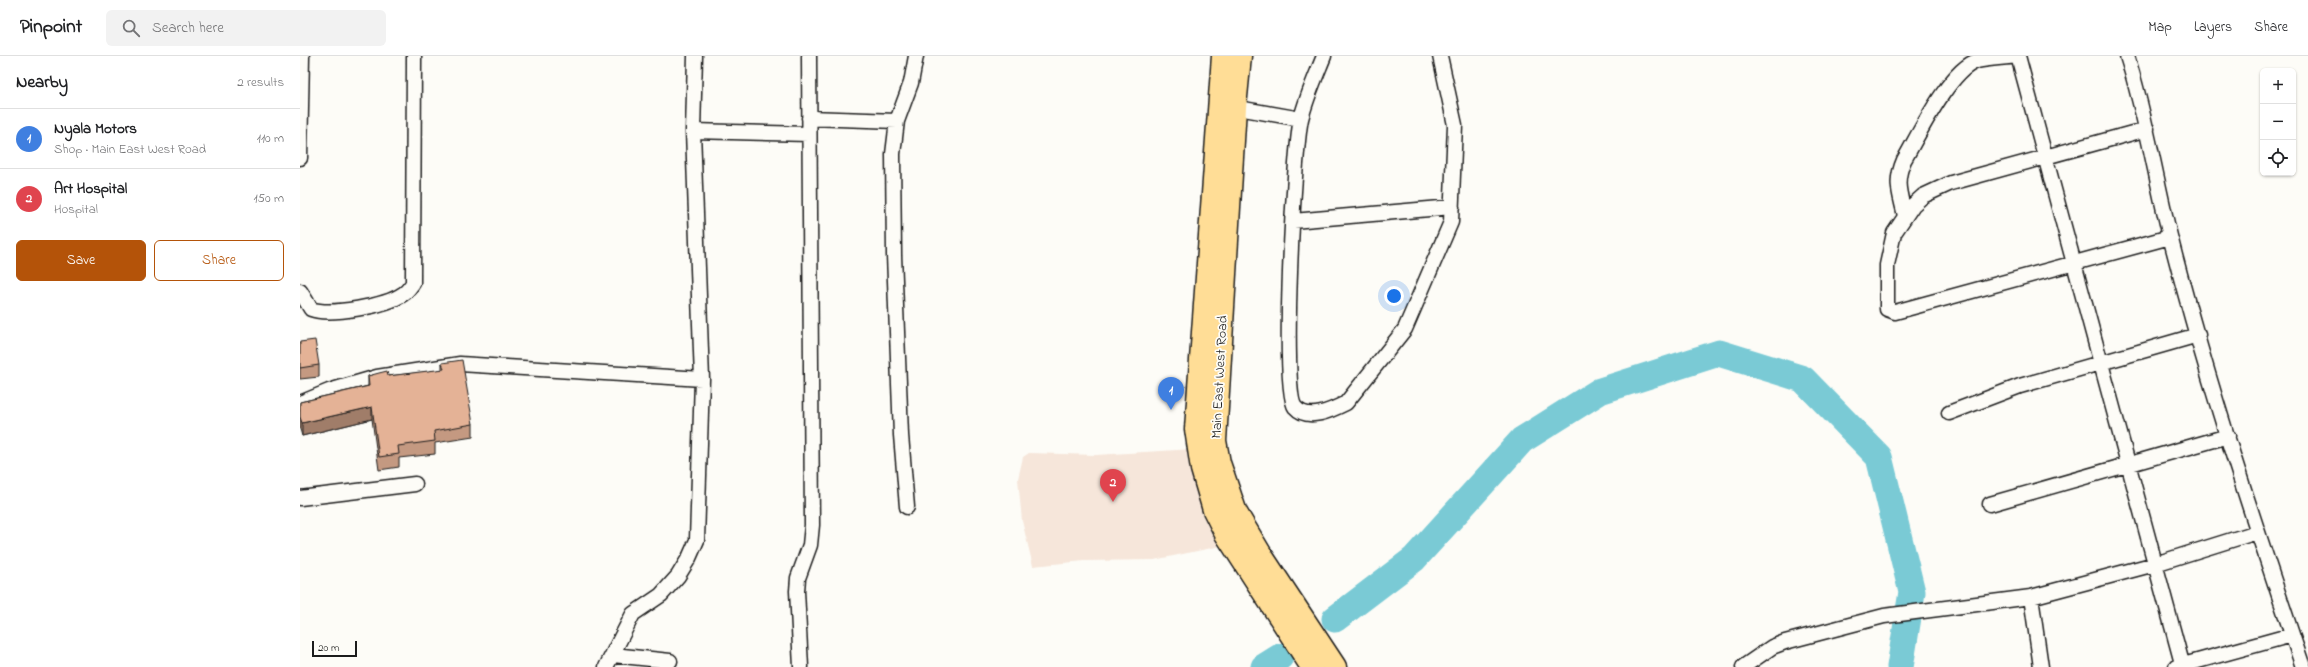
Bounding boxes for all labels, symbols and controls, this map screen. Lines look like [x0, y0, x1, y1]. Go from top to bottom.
search box [106, 10, 386, 46]
text: Pinpoint [20, 14, 82, 41]
icon: search [120, 17, 142, 39]
text: Search here [152, 17, 224, 39]
text: Map [2148, 17, 2172, 38]
text: Layers [2194, 17, 2232, 38]
text: Share [2254, 17, 2288, 38]
map controls [2260, 68, 2296, 176]
button: + [2260, 68, 2296, 104]
text: Nearby [16, 70, 68, 95]
text: 2 results [237, 73, 284, 92]
button: − [2260, 104, 2296, 140]
text: Nyala Motors [54, 118, 137, 140]
text: 1 [27, 129, 31, 148]
text: 110 m [257, 129, 284, 148]
text: Shop · Main East West Road [54, 140, 206, 159]
button: locate [2260, 140, 2296, 176]
text: Art Hospital [54, 178, 127, 200]
text: 2 [26, 189, 32, 208]
text: 150 m [253, 189, 284, 208]
text: Hospital [54, 200, 98, 219]
button: Save [16, 240, 146, 281]
button: Share [154, 240, 284, 281]
your location [1384, 286, 1404, 306]
street label: Main East West Road [1206, 315, 1234, 439]
pin: 1 [1158, 377, 1184, 410]
pin: 2 [1100, 469, 1126, 502]
scale bar [312, 639, 357, 658]
text: 20 m [318, 640, 340, 656]

